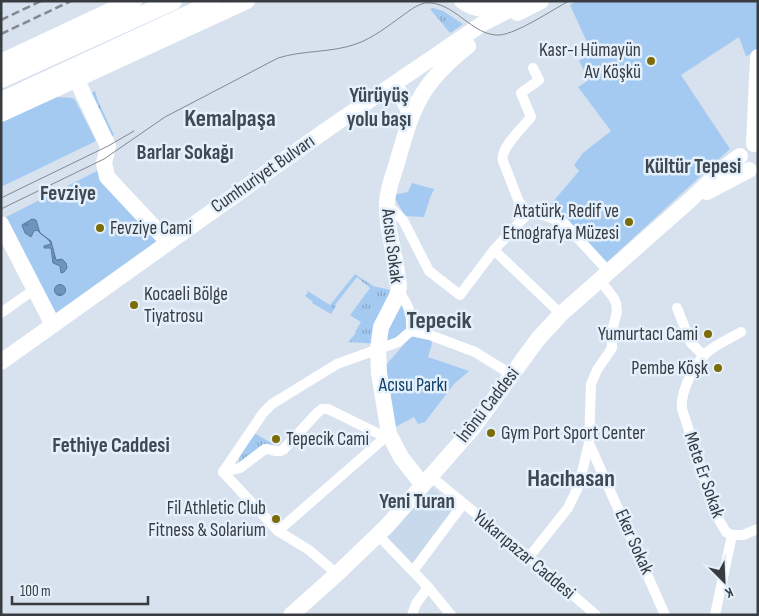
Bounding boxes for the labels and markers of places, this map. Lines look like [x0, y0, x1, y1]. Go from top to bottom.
place label: Kasr-ı Hümayün Av Köşkü [539, 39, 641, 84]
marker: Kasr-ı Hümayün Av Köşkü [645, 55, 657, 67]
place label: Atatürk, Redif ve Etnografya Müzesi [503, 200, 619, 245]
marker: Atatürk, Redif ve Etnografya Müzesi [623, 216, 635, 228]
place label: Fevziye Cami [110, 217, 192, 240]
marker: Fevziye Cami [94, 222, 106, 234]
place label: Kocaeli Bölge Tiyatrosu [144, 283, 228, 328]
marker: Kocaeli Bölge Tiyatrosu [128, 299, 140, 311]
place label: Yumurtacı Cami [598, 323, 698, 346]
marker: Yumurtacı Cami [702, 328, 714, 340]
place label: Pembe Köşk [631, 357, 709, 380]
marker: Pembe Köşk [712, 362, 724, 374]
place label: Gym Port Sport Center [501, 422, 646, 445]
marker: Gym Port Sport Center [485, 427, 497, 439]
place label: Tepecik Cami [286, 428, 369, 451]
marker: Tepecik Cami [270, 433, 282, 445]
place label: Fil Athletic Club Fitness & Solarium [148, 497, 266, 542]
marker: Fil Athletic Club Fitness & Solarium [270, 513, 282, 525]

